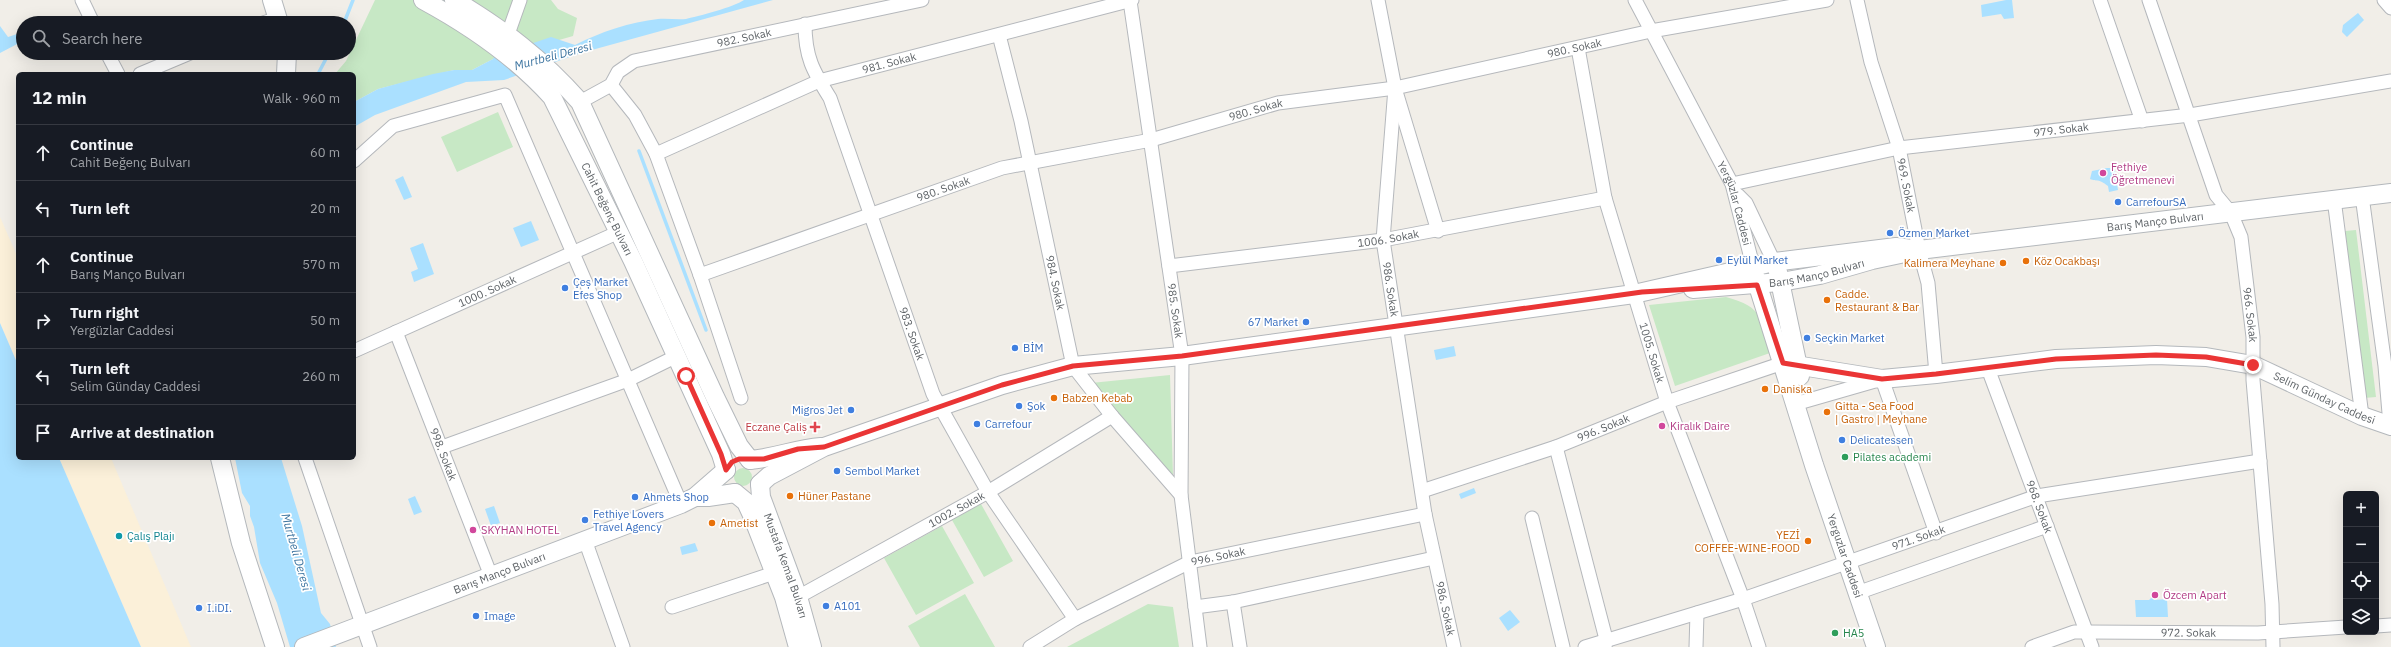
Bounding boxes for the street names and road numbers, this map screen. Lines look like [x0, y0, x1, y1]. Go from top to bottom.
street label: 982. Sokak [715, 25, 773, 50]
street label: 980. Sokak [1546, 35, 1603, 61]
street label: 981. Sokak [860, 49, 918, 77]
street label: 980. Sokak [1227, 95, 1283, 124]
street label: 979. Sokak [2033, 120, 2090, 140]
street label: 969. Sokak [1894, 157, 1919, 214]
street label: Yergüzlar Caddesi [1714, 159, 1754, 247]
street label: Cahit Beğenç Bulvarı [578, 160, 636, 258]
street label: 980. Sokak [915, 173, 972, 205]
street label: Barış Manço Bulvarı [2106, 209, 2204, 234]
street label: 1006. Sokak [1357, 226, 1420, 250]
street label: 984. Sokak [1043, 254, 1068, 311]
street label: Barış Manço Bulvarı [1768, 256, 1866, 290]
street label: 986. Sokak [1379, 261, 1402, 318]
street label: 1000. Sokak [456, 272, 519, 310]
street label: 985. Sokak [1164, 282, 1186, 339]
street label: 966. Sokak [2240, 286, 2260, 343]
street label: 983. Sokak [896, 305, 928, 362]
street label: 1005. Sokak [1636, 321, 1668, 385]
street label: Selim Günday Caddesi [2271, 369, 2377, 427]
street label: 996. Sokak [1575, 411, 1632, 445]
street label: 998. Sokak [427, 426, 460, 483]
street label: 968. Sokak [2023, 478, 2056, 535]
street label: 1002. Sokak [926, 488, 987, 531]
street label: Mustafa Kemal Bulvarı [761, 511, 811, 620]
street label: Yerguzlar Caddesi [1824, 512, 1866, 600]
street label: 971. Sokak [1890, 522, 1947, 553]
street label: 996. Sokak [1190, 544, 1247, 569]
street label: Barış Manço Bulvarı [451, 549, 547, 597]
street label: 986. Sokak [1433, 580, 1458, 637]
street label: 972. Sokak [2161, 625, 2216, 640]

